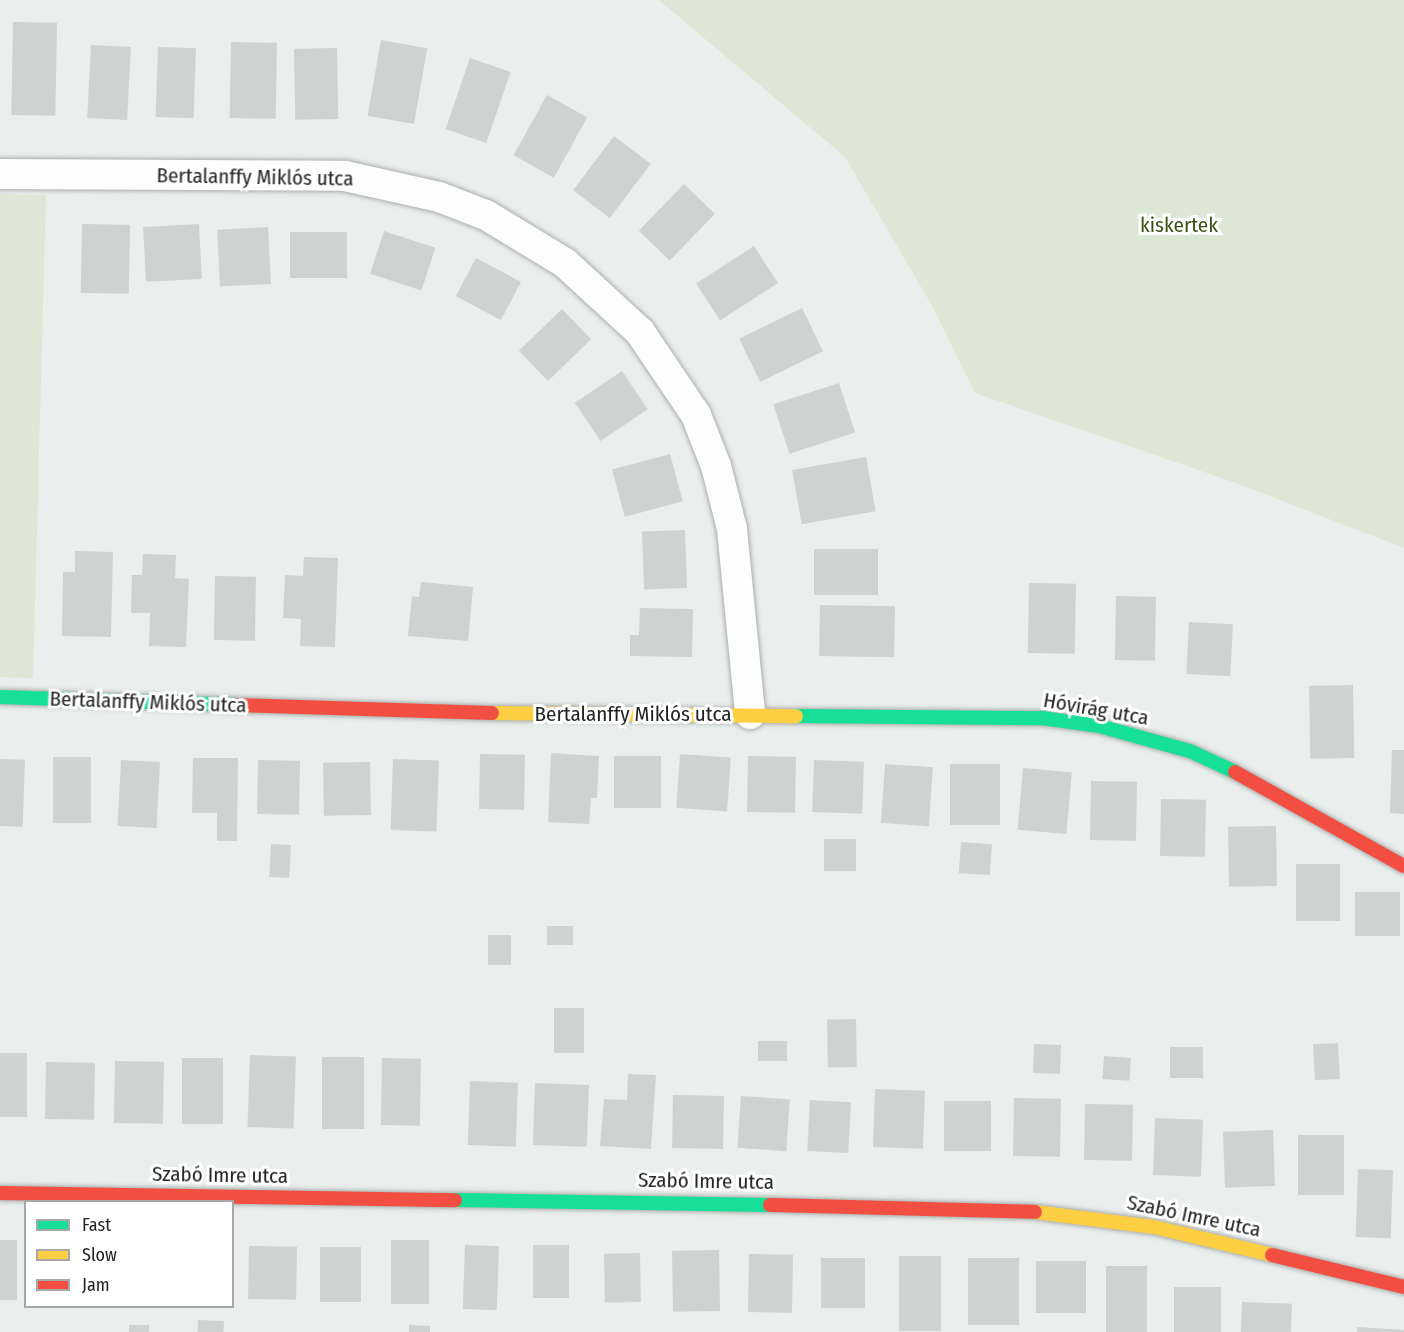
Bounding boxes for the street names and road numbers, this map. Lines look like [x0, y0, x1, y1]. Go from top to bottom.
street label: Bertalanffy Miklós utca [156, 163, 354, 191]
street label: Bertalanffy Miklós utca [49, 686, 247, 718]
street label: Hóvirág utca [1041, 687, 1151, 731]
street label: Bertalanffy Miklós utca [535, 701, 731, 727]
street label: Szabó Imre utca [152, 1161, 288, 1189]
street label: Szabó Imre utca [638, 1167, 774, 1195]
street label: Szabó Imre utca [1125, 1190, 1263, 1242]

